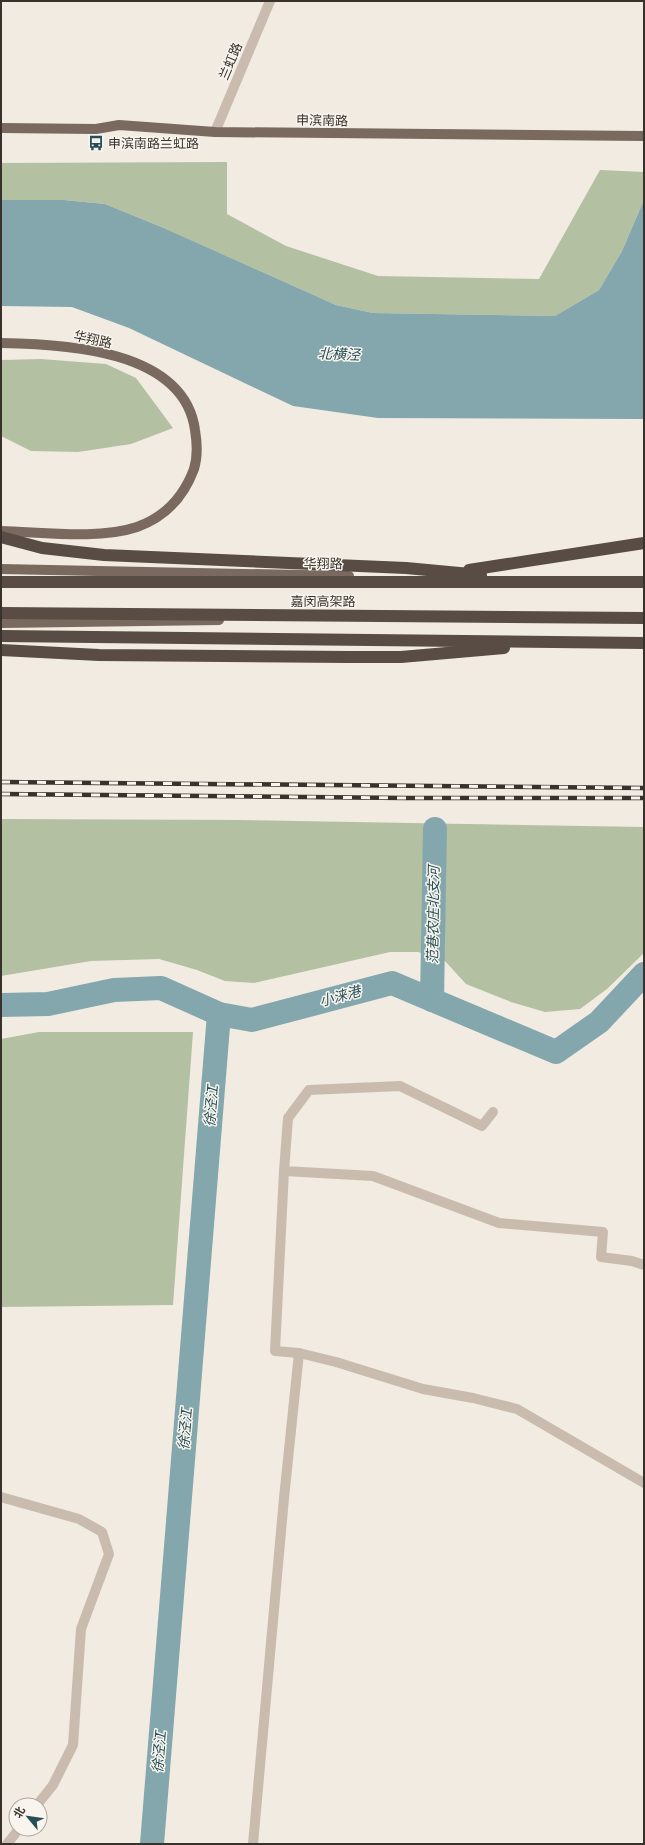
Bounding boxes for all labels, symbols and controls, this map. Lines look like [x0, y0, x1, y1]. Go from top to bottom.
street label: 兰虹路 [215, 40, 247, 83]
street label: 申滨南路 [296, 112, 348, 130]
bus stop icon: 申滨南路兰虹路 [87, 134, 105, 152]
place label: 申滨南路兰虹路 [108, 135, 199, 153]
street label: 华翔路 [72, 327, 114, 353]
water label: 北横泾 [318, 344, 362, 365]
street label: 华翔路 [303, 555, 343, 573]
street label: 嘉闵高架路 [290, 593, 356, 611]
water label: 范巷农庄北支河 [423, 863, 444, 964]
water label: 小涞港 [317, 981, 365, 1011]
water label: 徐泾江 [200, 1082, 223, 1128]
water label: 徐泾江 [174, 1405, 197, 1451]
water label: 徐泾江 [148, 1728, 171, 1774]
north arrow [8, 1797, 48, 1837]
text: 北 [10, 1804, 29, 1821]

